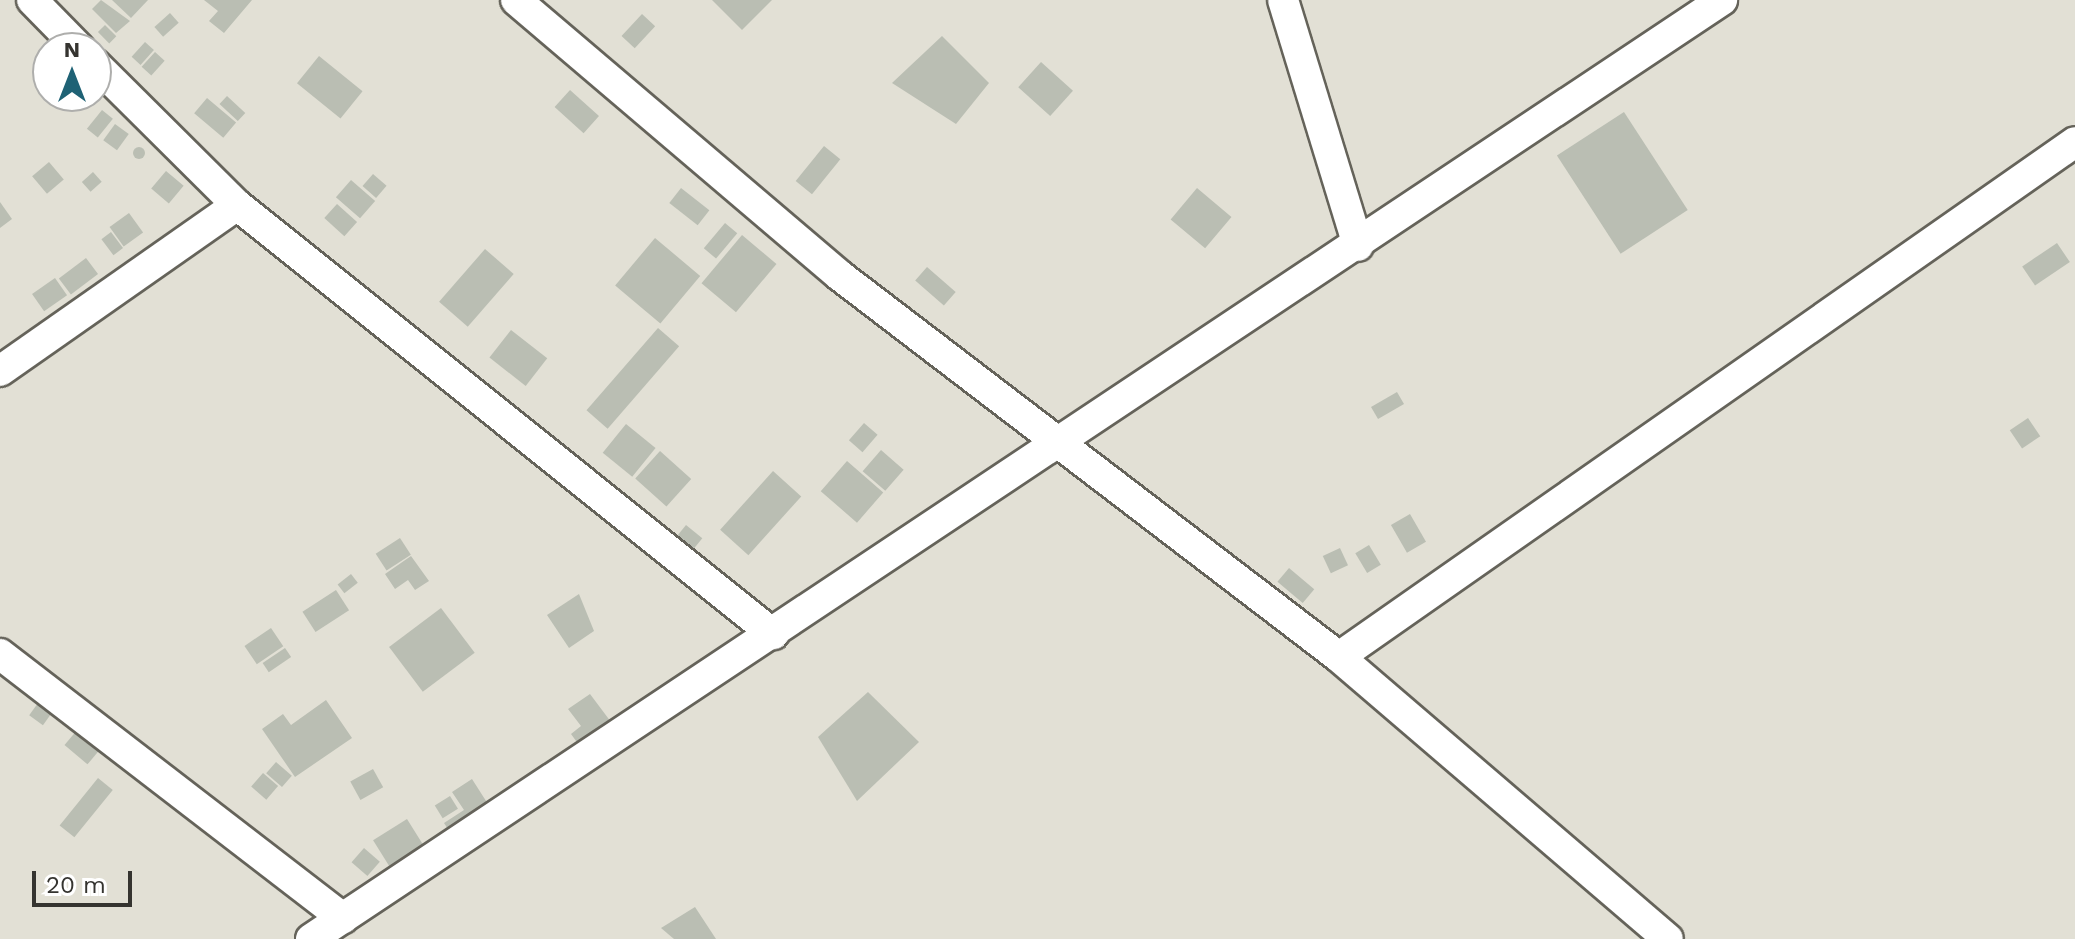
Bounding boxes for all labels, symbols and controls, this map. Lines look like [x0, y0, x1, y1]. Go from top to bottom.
north arrow [32, 32, 112, 112]
text: N [64, 37, 80, 62]
scale bar [36, 855, 136, 905]
text: 20 m [46, 871, 106, 899]

